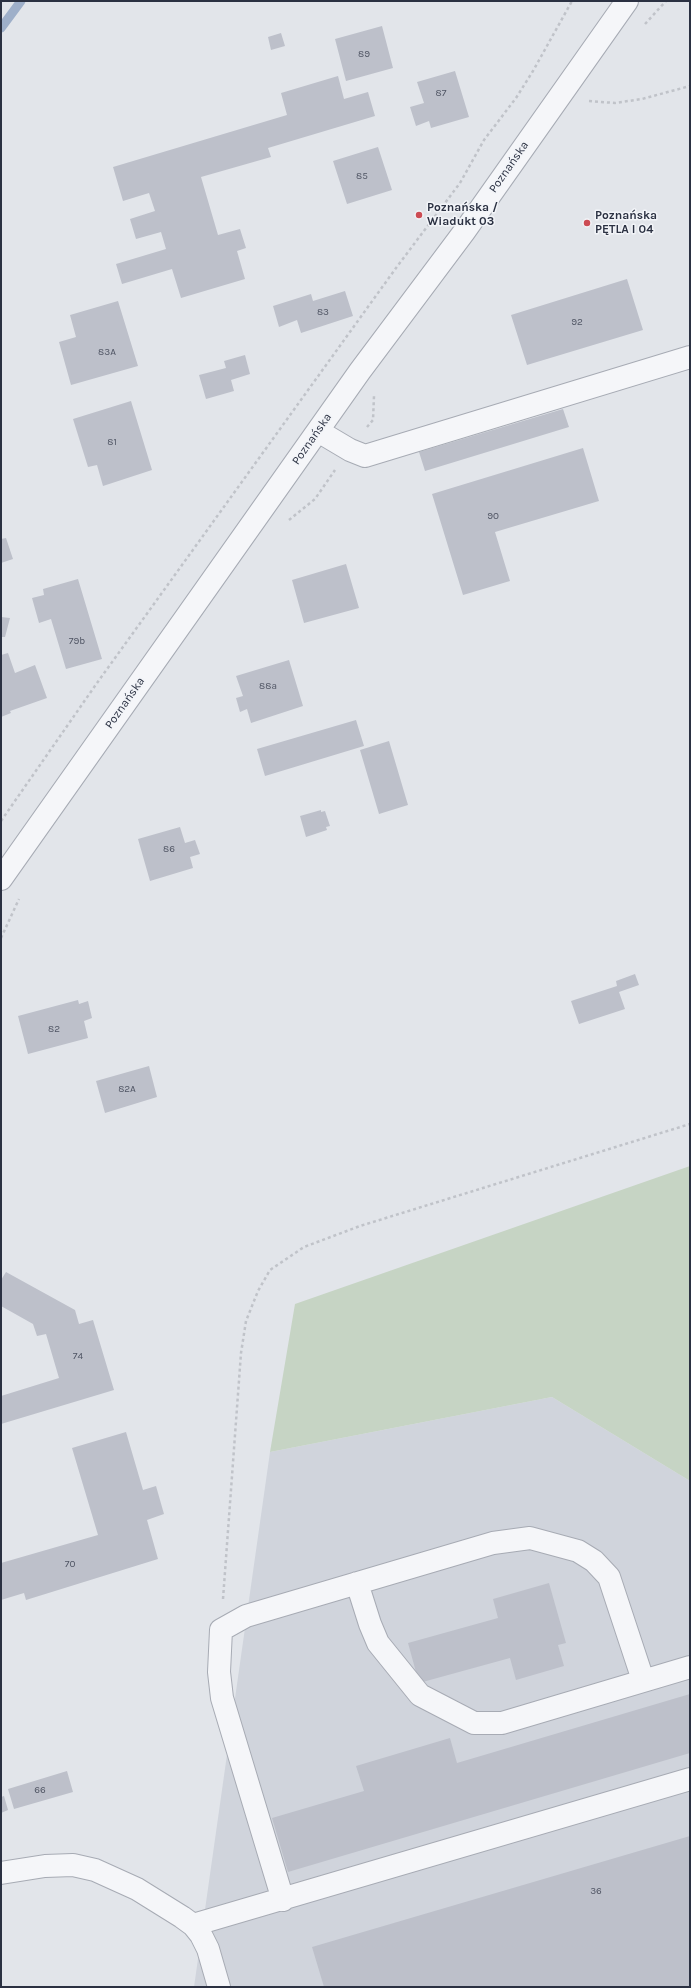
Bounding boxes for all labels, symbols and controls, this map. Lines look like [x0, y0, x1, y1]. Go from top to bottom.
house number: 89 [358, 48, 370, 60]
house number: 87 [436, 87, 446, 99]
street label: Poznańska [486, 138, 532, 196]
house number: 85 [356, 170, 368, 182]
place label: Poznańska / Wiadukt 03 [427, 201, 498, 229]
place label: Poznańska PĘTLA I 04 [595, 209, 657, 237]
marker: Poznańska / Wiadukt 03 [414, 210, 424, 220]
marker: Poznańska PĘTLA I 04 [582, 218, 592, 228]
house number: 83 [317, 306, 329, 318]
house number: 92 [571, 316, 583, 328]
house number: 83A [98, 346, 116, 358]
street label: Poznańska [289, 410, 335, 468]
house number: 81 [107, 436, 117, 448]
house number: 90 [487, 510, 499, 522]
house number: 79b [69, 635, 85, 647]
street label: Poznańska [102, 674, 148, 732]
house number: 88a [259, 680, 277, 692]
house number: 86 [163, 843, 175, 855]
house number: 82 [48, 1023, 60, 1035]
house number: 82A [118, 1083, 136, 1095]
house number: 74 [73, 1350, 83, 1362]
house number: 70 [65, 1558, 75, 1570]
house number: 66 [34, 1784, 46, 1796]
house number: 36 [590, 1885, 602, 1897]

